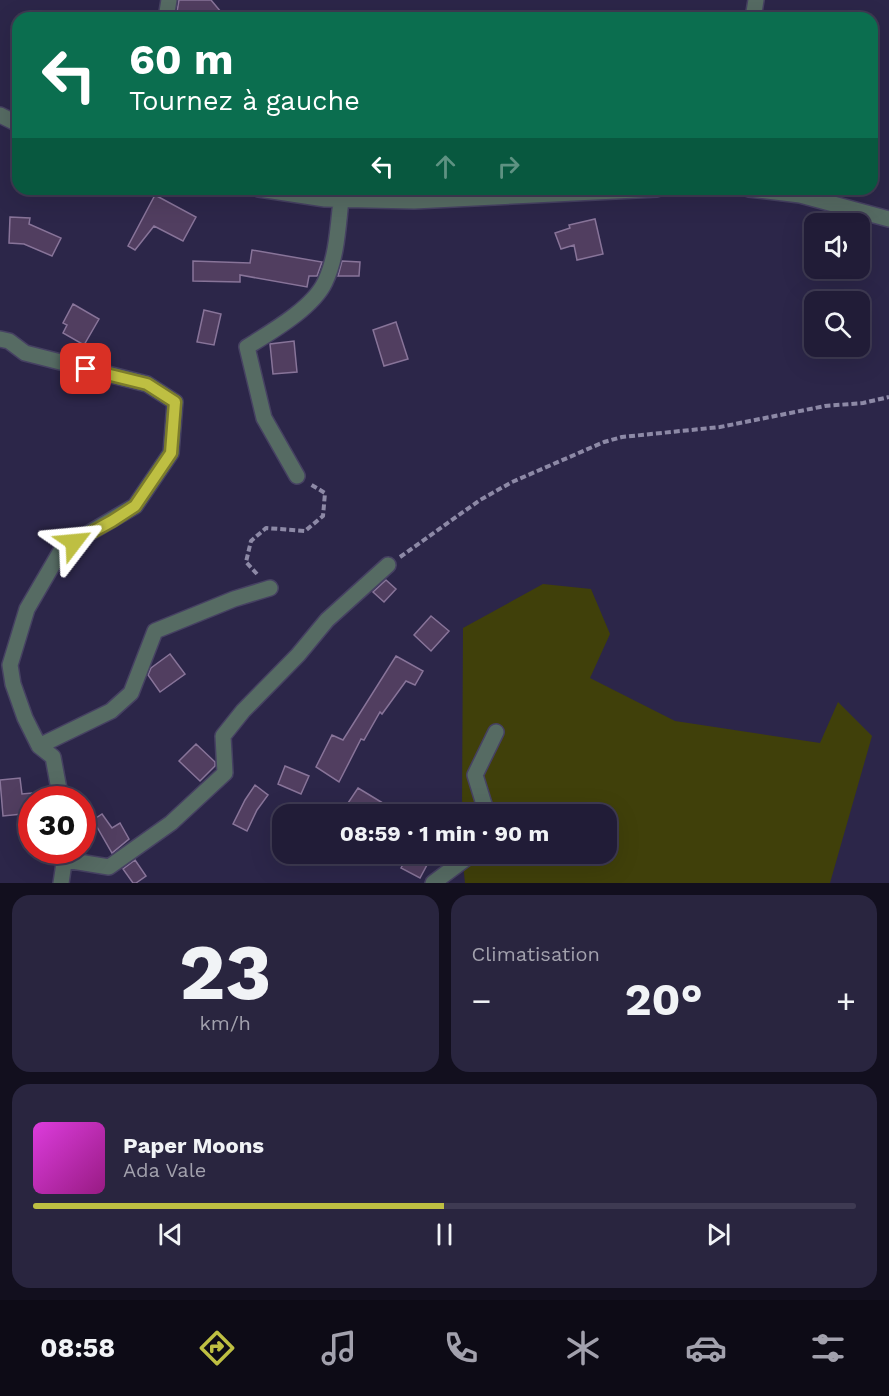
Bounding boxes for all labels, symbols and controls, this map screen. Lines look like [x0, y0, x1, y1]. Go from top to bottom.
text: 60 m [129, 35, 233, 84]
icon: left [30, 36, 108, 114]
text: Tournez à gauche [129, 85, 360, 117]
icon: left [366, 150, 399, 183]
icon: ahead [429, 150, 462, 183]
icon: right [492, 150, 525, 183]
map controls [804, 213, 870, 357]
button: sound [804, 213, 870, 279]
button: search [804, 291, 870, 357]
pin [60, 343, 111, 394]
icon: arrive [69, 352, 102, 385]
position arrow [42, 510, 106, 574]
speed limit sign: 30 [18, 786, 96, 864]
text: 08:59 · 1 min · 90 m [340, 821, 549, 846]
text: 23 [179, 926, 272, 1018]
text: Climatisation [472, 942, 600, 966]
text: 20° [625, 973, 703, 1026]
text: − [472, 981, 491, 1020]
text: + [836, 981, 856, 1020]
text: km/h [199, 1011, 251, 1035]
text: Paper Moons [123, 1133, 264, 1158]
text: Ada Vale [123, 1158, 206, 1182]
icon: previous [154, 1218, 187, 1251]
icon: pause [428, 1218, 461, 1251]
icon: next [702, 1218, 735, 1251]
icon: directions [196, 1327, 238, 1369]
icon: music [318, 1327, 360, 1369]
icon: phone [440, 1327, 482, 1369]
icon: climate [562, 1327, 604, 1369]
icon: car [685, 1327, 727, 1369]
icon: filters [807, 1327, 849, 1369]
text: 08:58 [40, 1332, 115, 1364]

